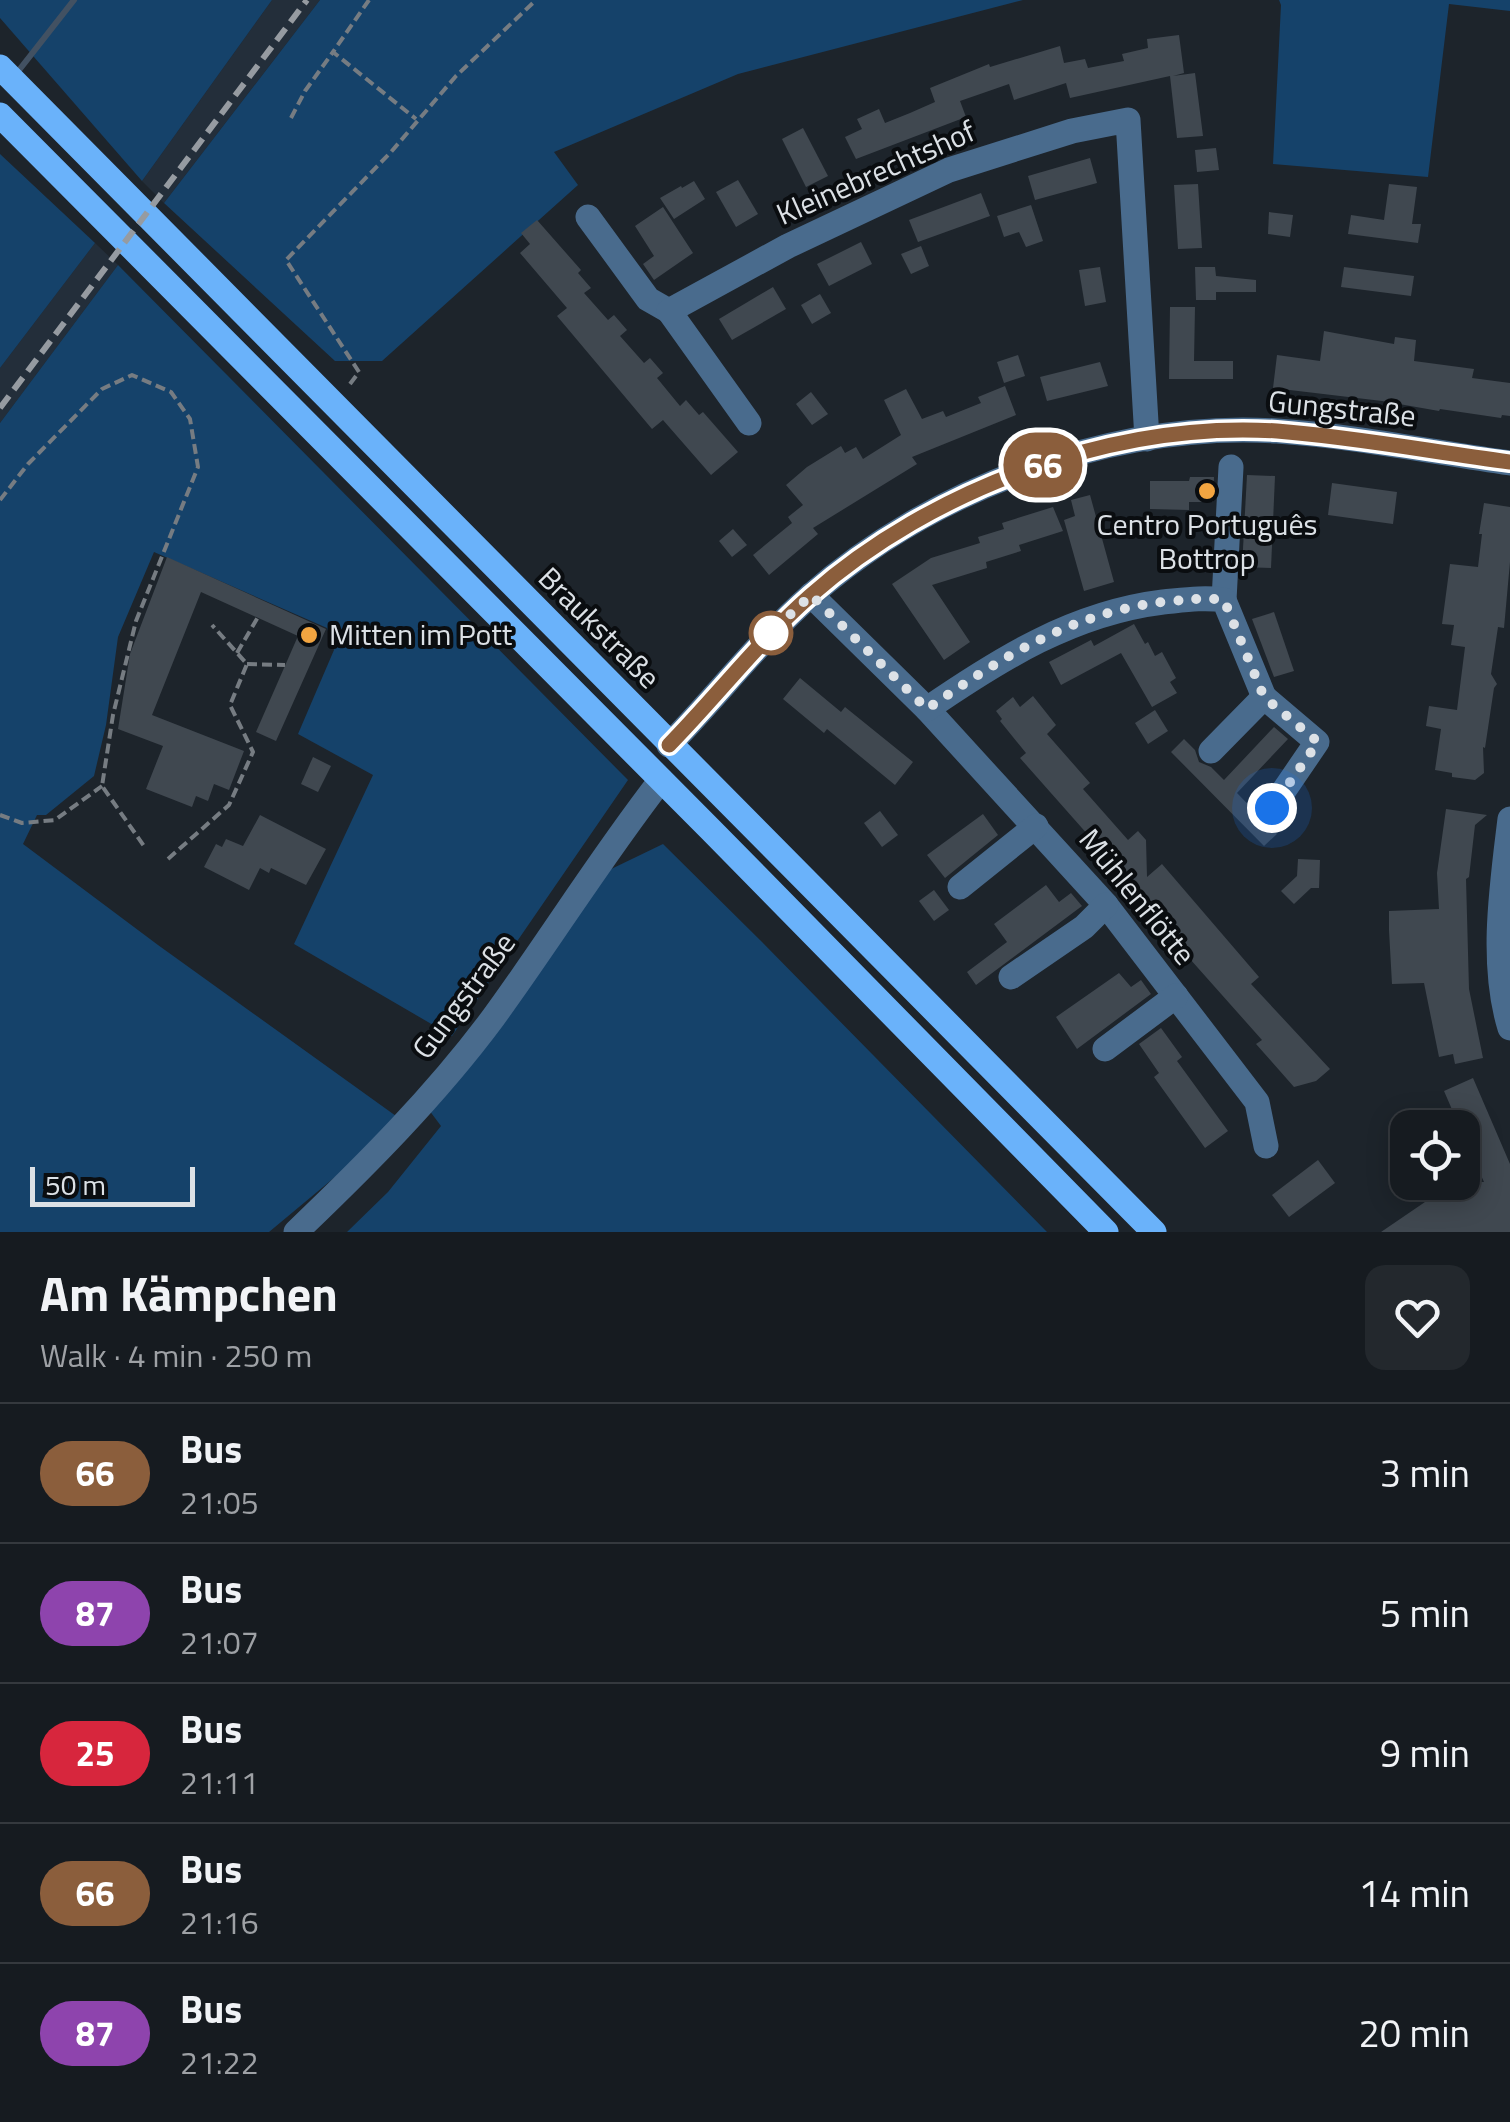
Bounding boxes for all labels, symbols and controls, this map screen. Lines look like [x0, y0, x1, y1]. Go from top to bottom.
street label: Kleinebrechtshof [769, 108, 983, 237]
street label: Gungstraße [1266, 377, 1418, 439]
line badge: 66 [998, 432, 1088, 498]
text: 66 [1023, 438, 1063, 492]
marker: Centro Português Bottrop [1196, 480, 1218, 502]
place label: Centro Português Bottrop [1096, 501, 1318, 581]
street label: Braukstraße [528, 556, 671, 699]
place label: Mitten im Pott [329, 611, 513, 657]
unlabelled marker [750, 612, 792, 654]
marker: Mitten im Pott [298, 624, 320, 646]
your location [1247, 783, 1297, 833]
street label: Mühlenflötte [1068, 818, 1207, 975]
street label: Gungstraße [400, 922, 526, 1068]
map controls [1390, 1110, 1480, 1200]
button: locate [1390, 1110, 1480, 1200]
scale bar [30, 1162, 195, 1206]
text: 50 m [45, 1163, 106, 1206]
text: Am Kämpchen [40, 1257, 338, 1330]
button: heart [1365, 1265, 1470, 1370]
text: Walk · 4 min · 250 m [40, 1331, 312, 1379]
text: Bus [180, 1420, 242, 1478]
text: 3 min [1380, 1444, 1470, 1502]
text: 66 [75, 1446, 115, 1500]
text: 21:05 [180, 1478, 259, 1526]
text: Bus [180, 1560, 242, 1618]
text: 5 min [1380, 1584, 1470, 1642]
text: 87 [75, 1586, 115, 1640]
text: 21:07 [180, 1618, 259, 1666]
text: Bus [180, 1700, 242, 1758]
text: 9 min [1380, 1724, 1470, 1782]
text: 25 [75, 1726, 115, 1780]
text: 21:11 [180, 1758, 259, 1806]
text: Bus [180, 1840, 242, 1898]
text: 14 min [1359, 1864, 1470, 1922]
text: 66 [75, 1866, 115, 1920]
text: 21:16 [180, 1898, 259, 1946]
text: Bus [180, 1980, 242, 2038]
text: 20 min [1359, 2004, 1470, 2062]
text: 87 [75, 2006, 115, 2060]
text: 21:22 [180, 2038, 259, 2086]

